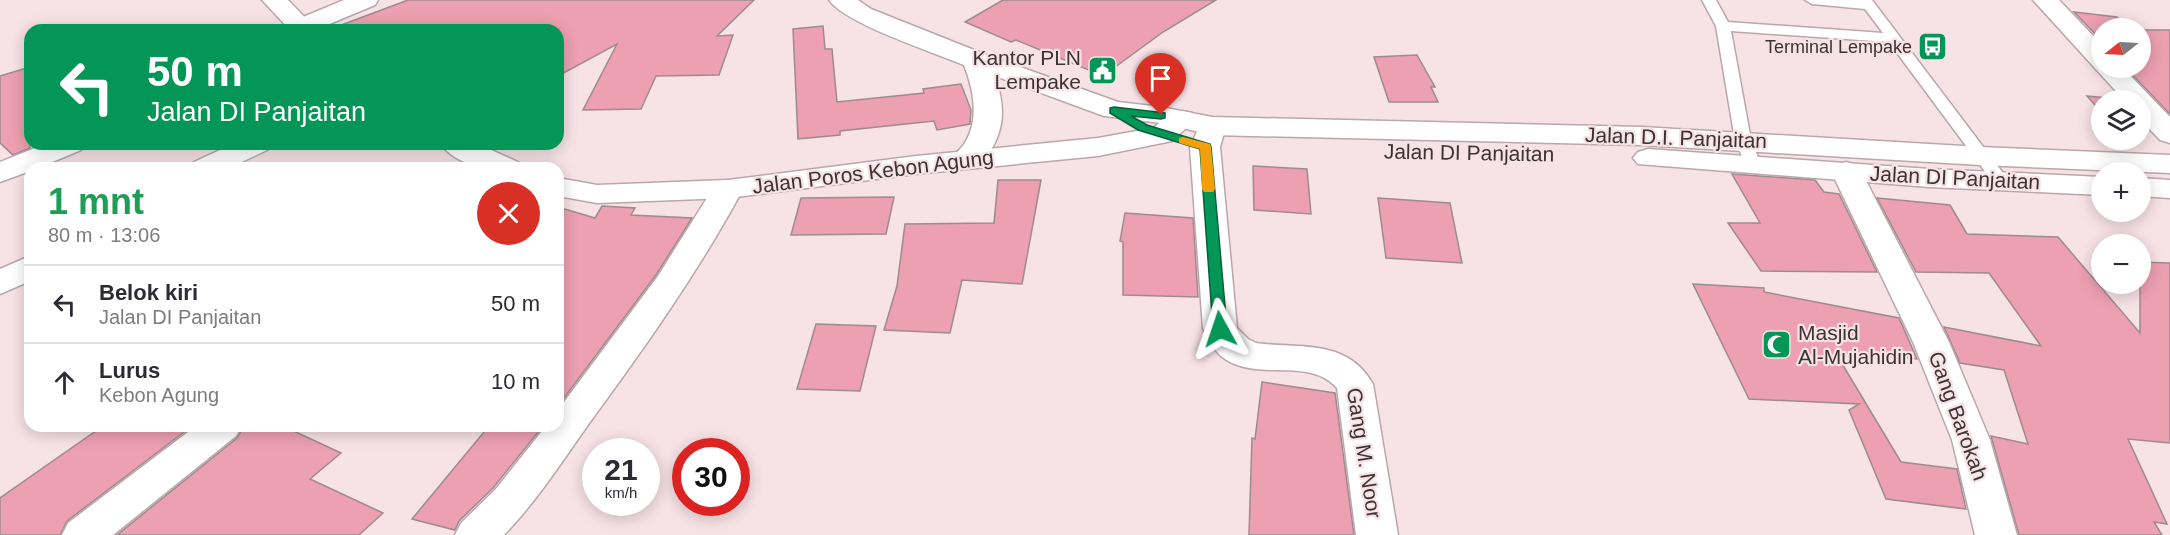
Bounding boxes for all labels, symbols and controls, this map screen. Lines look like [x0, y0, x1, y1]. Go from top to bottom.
north arrow [2091, 18, 2151, 78]
map controls [2091, 18, 2151, 294]
bus stop icon: Terminal Lempake [1917, 31, 1949, 63]
place label: Terminal Lempake [1765, 37, 1912, 57]
place label: Kantor PLN Lempake [972, 46, 1081, 93]
icon: left [48, 48, 126, 126]
text: 50 m [147, 48, 243, 95]
pin [1135, 53, 1186, 115]
public building icon: Kantor PLN Lempake [1086, 54, 1118, 86]
icon: arrive [1144, 62, 1177, 95]
button: layers [2091, 90, 2151, 150]
text: Jalan DI Panjaitan [147, 97, 366, 127]
street label: Jalan D.I. Panjaitan [1585, 123, 1767, 152]
street label: Jalan DI Panjaitan [1384, 140, 1554, 165]
street label: Jalan Poros Kebon Agung [751, 145, 995, 198]
street label: Jalan DI Panjaitan [1869, 162, 2041, 193]
button: + [2091, 162, 2151, 222]
text: 1 mnt [48, 181, 144, 222]
button: close [477, 182, 540, 245]
text: 80 m · 13:06 [48, 224, 160, 246]
button: − [2091, 234, 2151, 294]
text: Belok kiri [99, 280, 198, 305]
icon: left [48, 288, 81, 321]
text: 50 m [491, 291, 540, 316]
position arrow [1188, 297, 1252, 361]
text: Jalan DI Panjaitan [99, 306, 261, 328]
place label: Masjid Al-Mujahidin [1798, 321, 1914, 368]
mosque icon: Masjid Al-Mujahidin [1761, 329, 1793, 361]
street label: Gang Barokah [1925, 348, 1992, 483]
text: Lurus [99, 358, 160, 383]
icon: ahead [48, 366, 81, 399]
text: 10 m [491, 369, 540, 394]
text: Kebon Agung [99, 384, 219, 406]
street label: Gang M. Noor [1343, 386, 1386, 520]
speed limit sign: 30 [672, 438, 750, 516]
text: 21 [604, 453, 638, 486]
text: km/h [605, 484, 637, 501]

